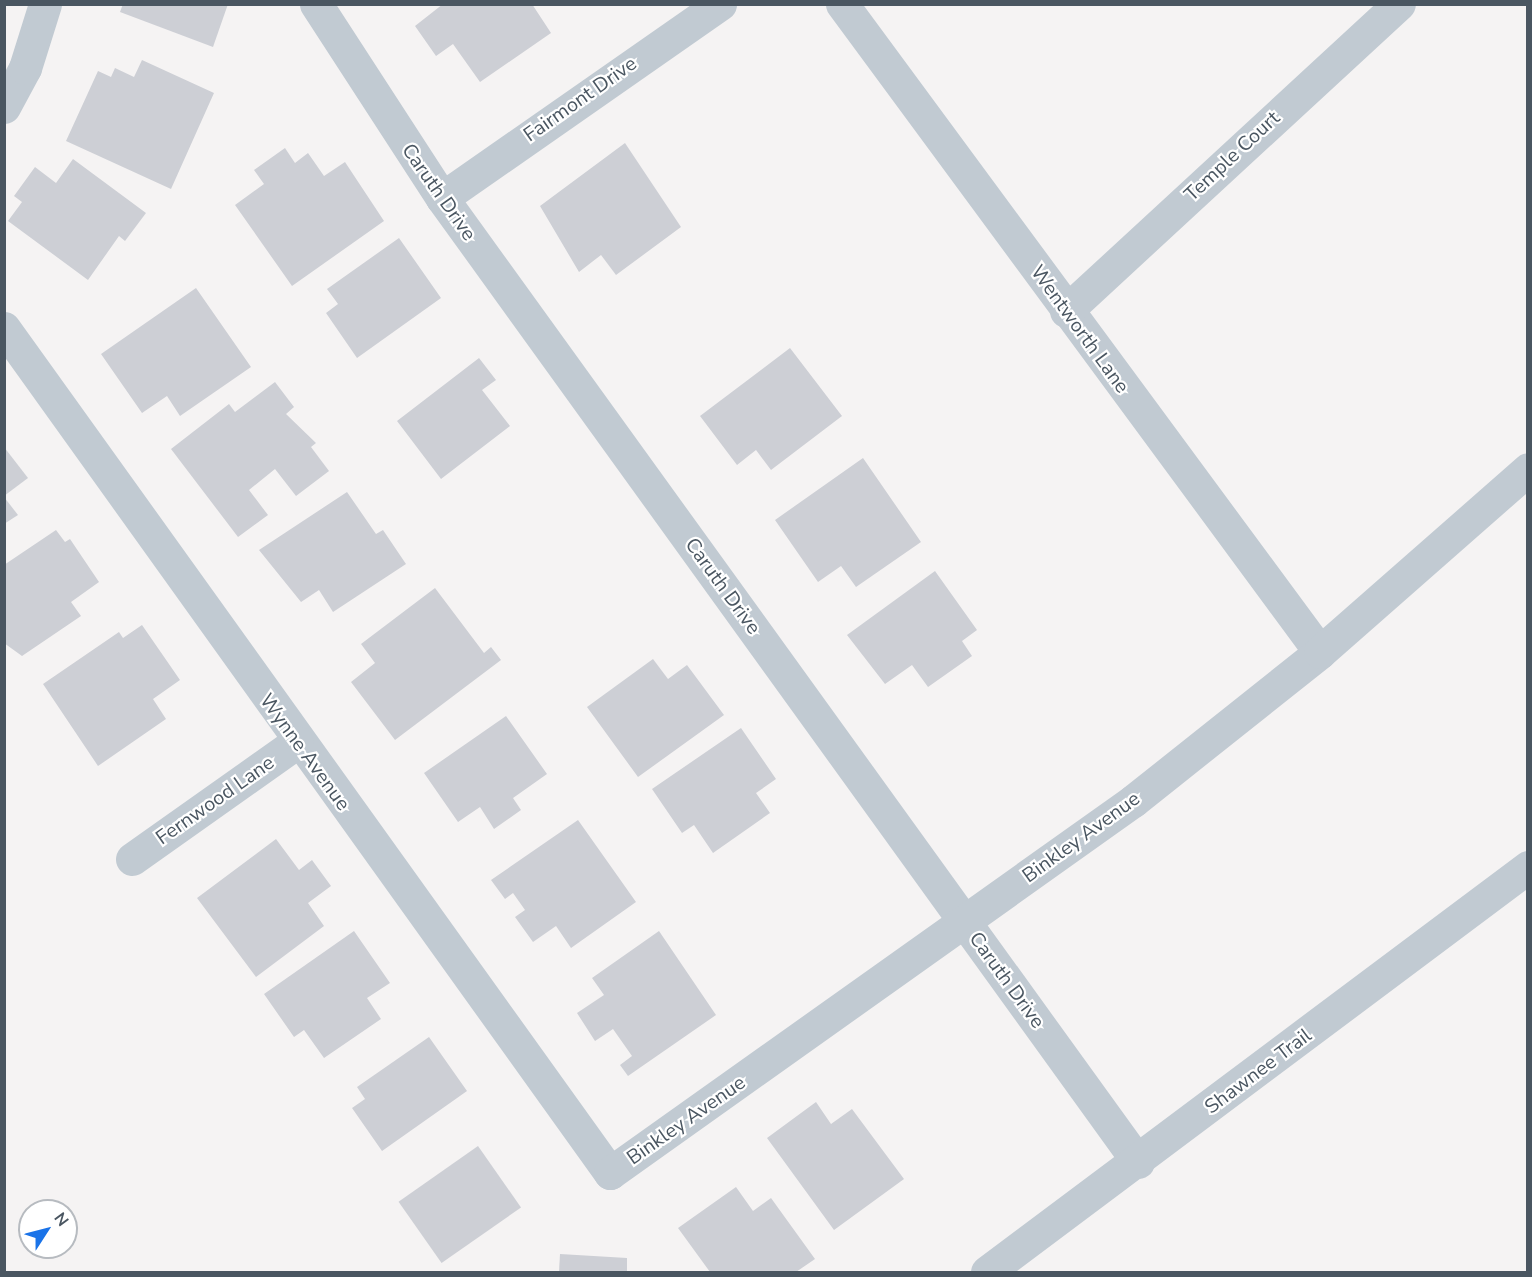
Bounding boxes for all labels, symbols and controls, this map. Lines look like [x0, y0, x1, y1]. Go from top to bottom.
street label: Fairmont Drive [519, 51, 641, 147]
street label: Temple Court [1179, 106, 1285, 206]
street label: Caruth Drive [397, 139, 481, 245]
street label: Wentworth Lane [1025, 260, 1135, 398]
street label: Caruth Drive [680, 533, 766, 639]
street label: Wynne Avenue [255, 689, 355, 815]
street label: Fernwood Lane [151, 750, 279, 850]
street label: Binkley Avenue [1018, 786, 1144, 888]
street label: Caruth Drive [964, 927, 1050, 1033]
street label: Shawnee Trail [1200, 1023, 1316, 1119]
street label: Binkley Avenue [622, 1070, 750, 1170]
north arrow [18, 1199, 78, 1259]
text: N [49, 1208, 73, 1231]

